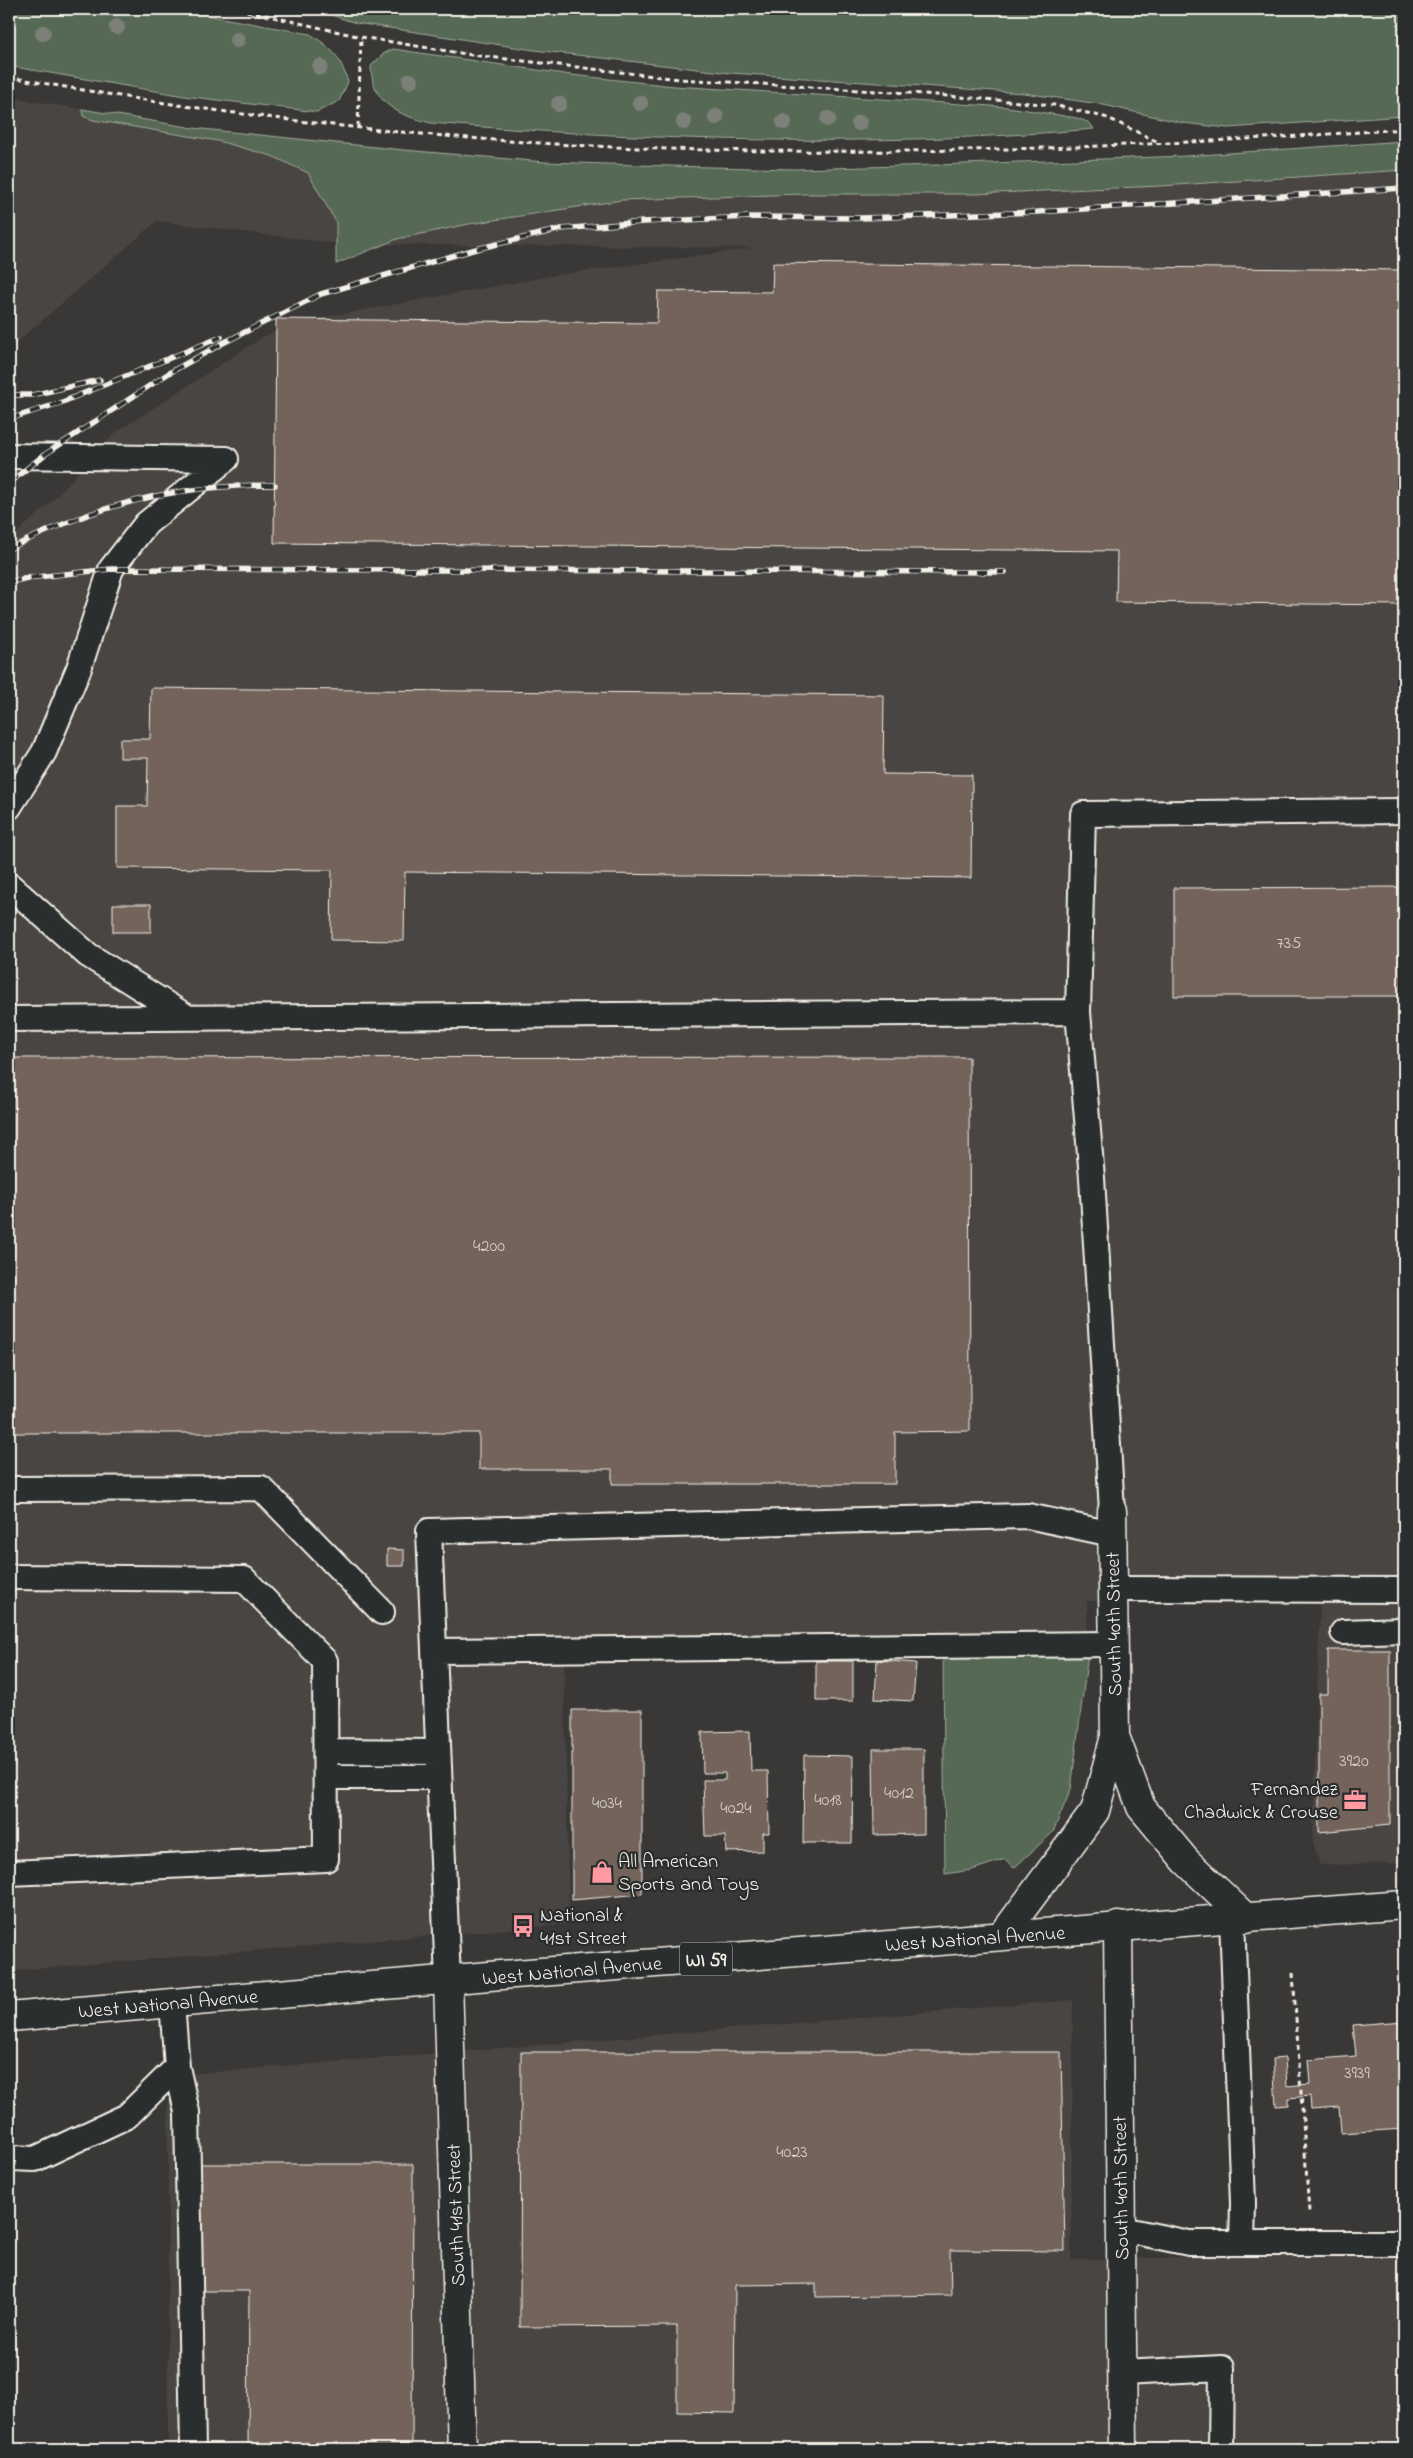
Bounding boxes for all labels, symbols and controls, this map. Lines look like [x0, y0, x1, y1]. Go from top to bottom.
house number: 735 [1276, 931, 1302, 957]
house number: 4200 [473, 1234, 505, 1260]
street label: South 40th Street [1100, 1551, 1131, 1696]
house number: 3920 [1339, 1749, 1369, 1775]
place label: Fernandez Chadwick & Crouse [1184, 1776, 1339, 1828]
house number: 4012 [884, 1781, 914, 1807]
office icon: Fernandez Chadwick & Crouse [1342, 1787, 1368, 1813]
house number: 4018 [814, 1788, 842, 1814]
house number: 4034 [592, 1791, 623, 1817]
house number: 4024 [720, 1796, 752, 1822]
place label: All American Sports and Toys [618, 1848, 759, 1900]
shop icon: All American Sports and Toys [589, 1859, 615, 1885]
place label: National & 41st Street [540, 1902, 627, 1954]
bus stop icon: National & 41st Street [510, 1913, 536, 1939]
street label: West National Avenue [884, 1920, 1066, 1961]
road number: WI 59 [680, 1942, 732, 1976]
street label: West National Avenue [481, 1950, 663, 1995]
street label: West National Avenue [77, 1983, 259, 2028]
house number: 3939 [1344, 2061, 1370, 2087]
street label: South 40th Street [1107, 2115, 1138, 2260]
house number: 4023 [776, 2140, 808, 2166]
street label: South 41st Street [441, 2143, 474, 2287]

